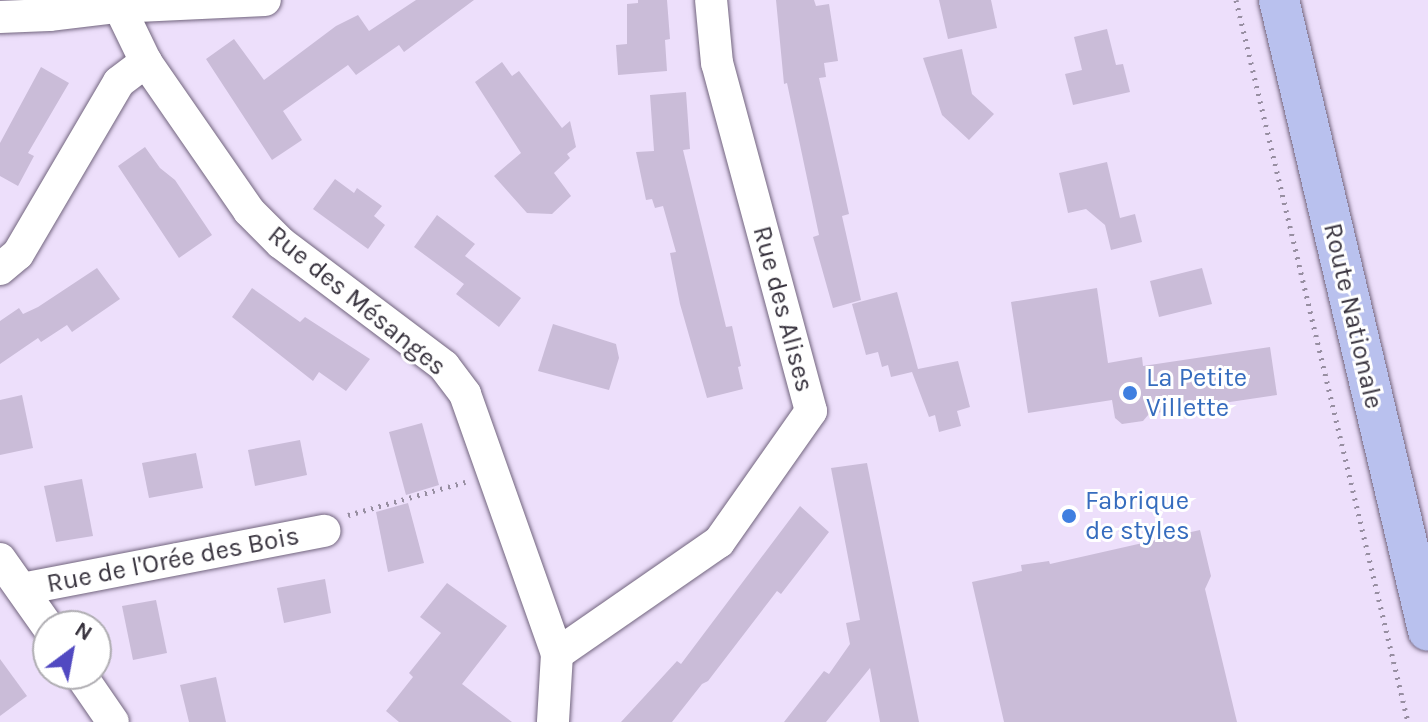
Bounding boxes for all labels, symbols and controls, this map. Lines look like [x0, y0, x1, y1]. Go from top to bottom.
street label: Rue des Mésanges [261, 219, 453, 383]
street label: Route Nationale [1316, 220, 1390, 412]
street label: Rue des Alises [746, 223, 820, 395]
place label: La Petite Villette [1146, 362, 1247, 424]
marker: La Petite Villette [1121, 384, 1139, 402]
place label: Fabrique de styles [1085, 485, 1190, 546]
marker: Fabrique de styles [1060, 507, 1078, 525]
street label: Rue de l'Orée des Bois [44, 520, 302, 600]
north arrow [32, 610, 112, 690]
text: N [70, 616, 97, 647]

